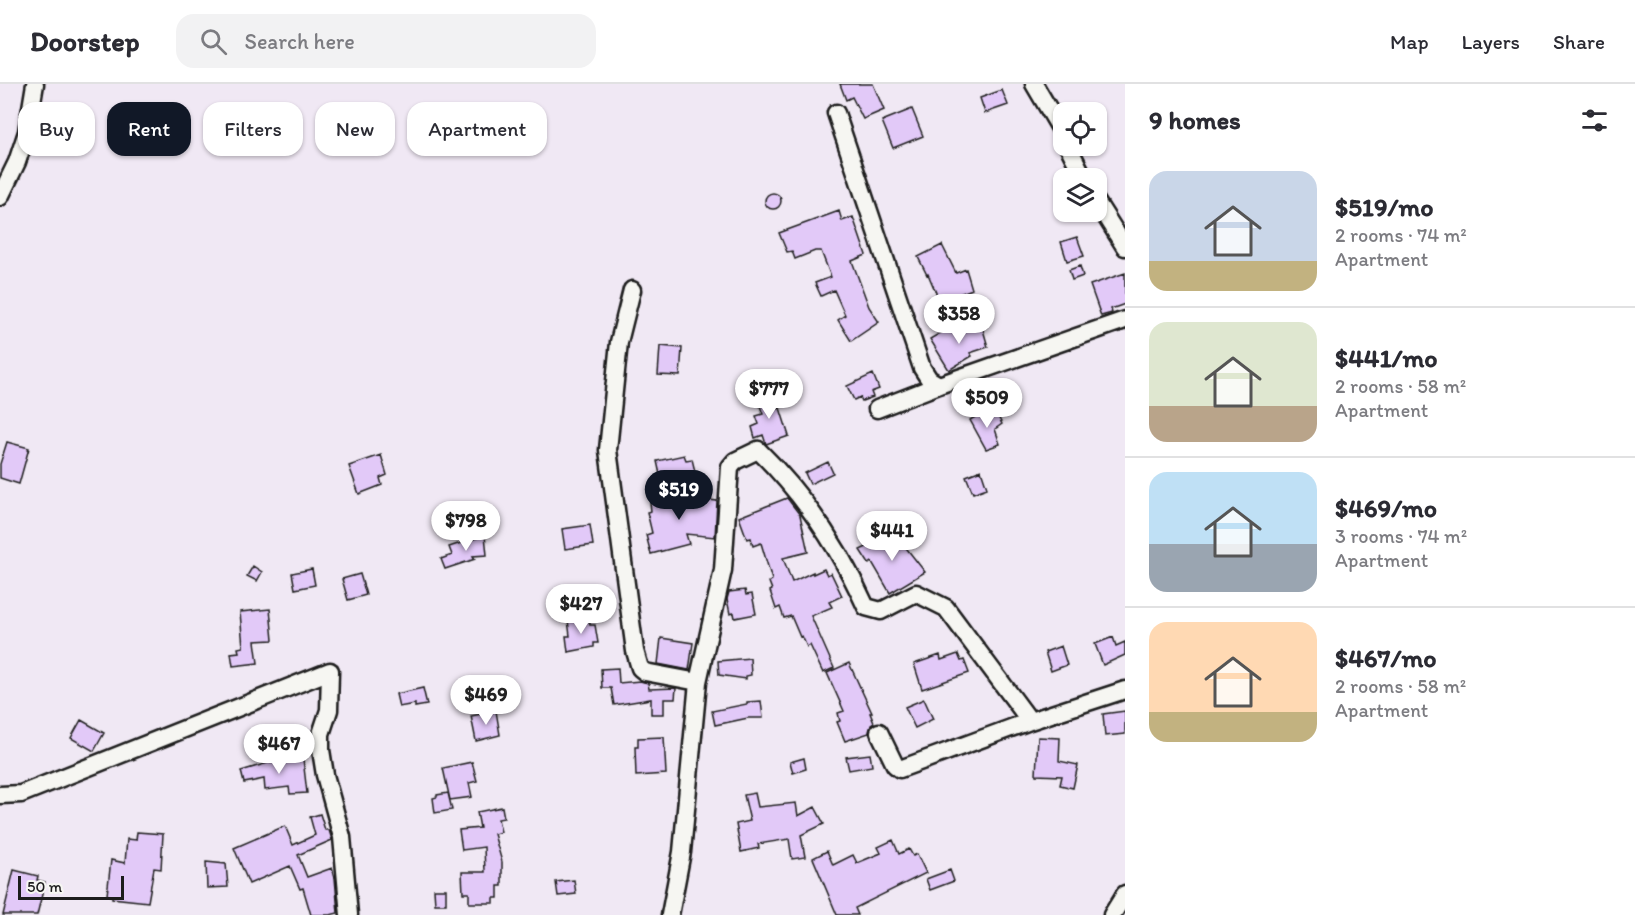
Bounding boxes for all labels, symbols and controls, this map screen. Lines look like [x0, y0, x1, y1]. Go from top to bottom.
search box [176, 14, 596, 68]
text: Doorstep [30, 24, 140, 58]
icon: search [197, 25, 230, 58]
text: Search here [245, 28, 355, 55]
text: Map [1390, 29, 1429, 54]
text: Layers [1462, 29, 1520, 54]
text: Share [1553, 29, 1605, 54]
chip: Buy [18, 102, 95, 156]
chip: Rent [107, 102, 191, 156]
chip: Filters [203, 102, 303, 156]
chip: New [315, 102, 395, 156]
chip: Apartment [407, 102, 547, 156]
map controls [1053, 102, 1107, 222]
button: locate [1053, 102, 1107, 156]
text: 9 homes [1149, 104, 1241, 136]
icon: filters [1578, 104, 1611, 137]
button: layers [1053, 168, 1107, 222]
text: $519/mo [1335, 191, 1434, 223]
icon: home [1197, 195, 1269, 267]
text: 2 rooms · 74 m² [1335, 223, 1467, 247]
text: Apartment [1335, 247, 1428, 271]
pin: $358 [923, 294, 995, 345]
text: $358 [938, 301, 980, 325]
text: $441/mo [1335, 342, 1438, 374]
icon: home [1197, 346, 1269, 418]
pin: $777 [733, 369, 805, 420]
text: 2 rooms · 58 m² [1335, 374, 1466, 398]
text: $777 [749, 376, 789, 400]
pin: $509 [951, 378, 1023, 429]
text: $509 [965, 385, 1009, 409]
text: Apartment [1335, 398, 1428, 422]
pin: $519 [643, 470, 715, 521]
text: $519 [659, 477, 699, 501]
text: $469/mo [1335, 492, 1437, 524]
icon: home [1197, 496, 1269, 568]
pin: $798 [430, 501, 502, 552]
text: $798 [445, 508, 487, 532]
pin: $441 [856, 511, 928, 562]
text: $441 [870, 518, 914, 542]
text: 3 rooms · 74 m² [1335, 524, 1467, 548]
text: Apartment [1335, 548, 1428, 572]
pin: $427 [545, 584, 617, 635]
text: $427 [560, 591, 602, 615]
text: $467/mo [1335, 642, 1436, 674]
icon: home [1197, 646, 1269, 718]
text: 2 rooms · 58 m² [1335, 674, 1466, 698]
pin: $469 [450, 675, 522, 726]
text: $469 [464, 682, 508, 706]
text: Apartment [1335, 698, 1428, 722]
pin: $467 [243, 724, 315, 775]
text: $467 [258, 731, 300, 755]
scale bar [18, 873, 124, 900]
text: 50 m [27, 877, 62, 896]

